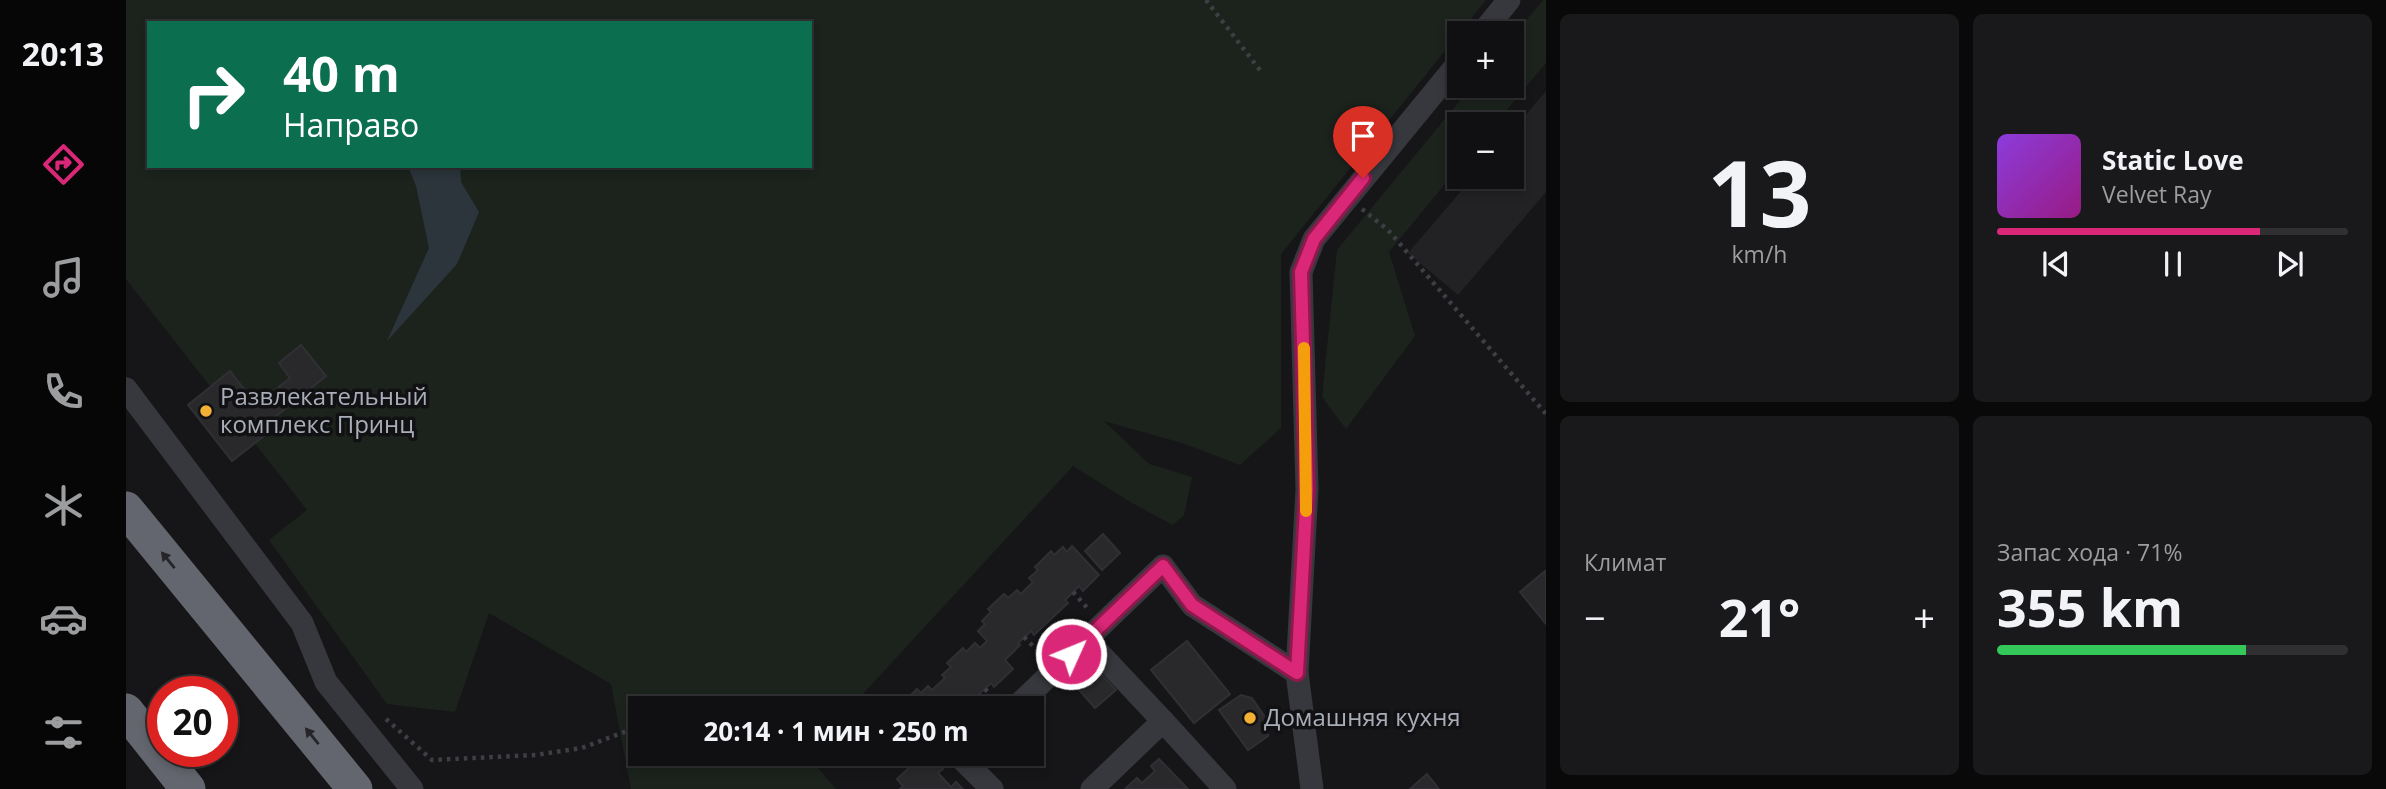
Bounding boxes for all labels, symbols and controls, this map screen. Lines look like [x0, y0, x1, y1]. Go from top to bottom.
map controls [1447, 21, 1524, 189]
button: + [1447, 21, 1524, 98]
text: 20:13 [22, 32, 104, 75]
text: 40 m [283, 40, 400, 106]
icon: right [168, 49, 259, 140]
text: Направо [283, 103, 419, 146]
pin [1333, 106, 1393, 178]
button: − [1447, 112, 1524, 189]
icon: arrive [1344, 117, 1382, 155]
text: 13 [1707, 130, 1812, 254]
icon: directions [39, 140, 88, 189]
text: Static Love [2102, 142, 2244, 178]
text: Velvet Ray [2102, 178, 2212, 210]
text: km/h [1732, 238, 1787, 270]
icon: previous [2037, 245, 2075, 283]
icon: pause [2154, 245, 2192, 283]
icon: next [2271, 245, 2309, 283]
icon: music [39, 253, 88, 302]
icon: phone [39, 367, 88, 416]
place label: Развлекательный комплекс Принц [220, 379, 428, 440]
marker: Развлекательный комплекс Принц [198, 403, 214, 419]
icon: climate [39, 481, 88, 530]
text: Запас хода · 71% [1997, 536, 2182, 568]
text: Климат [1584, 546, 1666, 578]
one-way arrow [161, 551, 176, 568]
text: 355 km [1997, 571, 2183, 642]
text: 21° [1719, 581, 1800, 652]
text: − [1584, 591, 1606, 643]
text: + [1913, 591, 1935, 643]
icon: car [39, 594, 88, 643]
position arrow [1034, 617, 1108, 691]
speed limit sign: 20 [147, 676, 238, 767]
place label: Домашняя кухня [1264, 700, 1461, 733]
icon: filters [39, 708, 88, 757]
marker: Домашняя кухня [1242, 710, 1258, 726]
text: 20:14 · 1 мин · 250 m [703, 713, 969, 749]
one-way arrow [305, 728, 320, 745]

